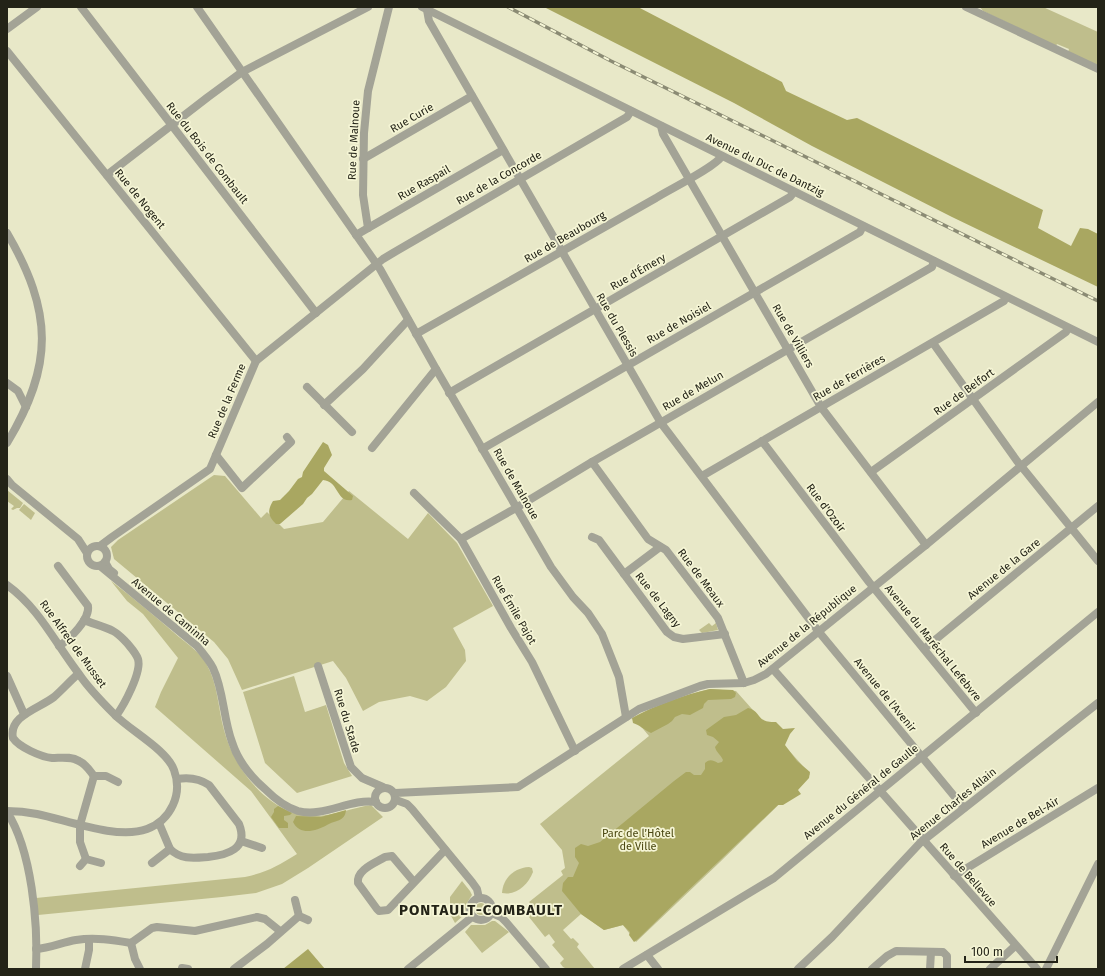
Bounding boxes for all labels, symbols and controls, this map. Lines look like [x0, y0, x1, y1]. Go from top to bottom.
street label: Rue du Bois de Combault [163, 100, 251, 206]
street label: Rue de Malnoue [345, 100, 363, 180]
street label: Rue Curie [388, 100, 436, 136]
street label: Avenue du Duc de Dantzig [704, 131, 826, 199]
street label: Rue de la Concorde [454, 148, 544, 208]
street label: Rue Raspail [396, 163, 452, 203]
street label: Rue de Nogent [112, 166, 168, 232]
street label: Rue de Beaubourg [522, 208, 608, 266]
street label: Rue d'Émery [607, 250, 669, 293]
street label: Rue du Plessis [593, 291, 641, 359]
street label: Rue de Noisiel [645, 299, 713, 347]
street label: Rue de Villiers [770, 302, 816, 370]
street label: Rue de Ferrières [811, 352, 887, 404]
street label: Rue de la Ferme [205, 362, 249, 440]
street label: Rue de Belfort [931, 366, 997, 418]
street label: Rue de Melun [660, 368, 726, 414]
street label: Rue de Malnoue [490, 446, 542, 522]
street label: Rue d'Ozoir [804, 481, 849, 535]
street label: Avenue de la Gare [965, 536, 1043, 602]
street label: Rue de Meaux [675, 546, 728, 610]
street label: Rue de Lagny [632, 570, 684, 631]
street label: Rue Émile Pajot [489, 573, 540, 647]
street label: Avenue de Caminha [129, 575, 213, 649]
street label: Avenue de la République [755, 582, 859, 670]
street label: Avenue du Maréchal Lefebvre [882, 582, 984, 704]
street label: Rue Alfred de Musset [37, 598, 109, 690]
street label: Avenue de l'Avenir [851, 655, 919, 735]
street label: Rue du Stade [331, 687, 363, 755]
street label: Avenue du Général de Gaulle [801, 742, 921, 842]
street label: Avenue Charles Allain [907, 765, 999, 843]
street label: Avenue de Bel-Air [979, 794, 1062, 851]
park label: Parc de l’Hôtel de Ville [602, 827, 674, 853]
street label: Rue de Bellevue [937, 840, 999, 910]
district label: PONTAULT-COMBAULT [399, 901, 563, 919]
scale bar [965, 938, 1057, 964]
text: 100 m [971, 945, 1003, 959]

